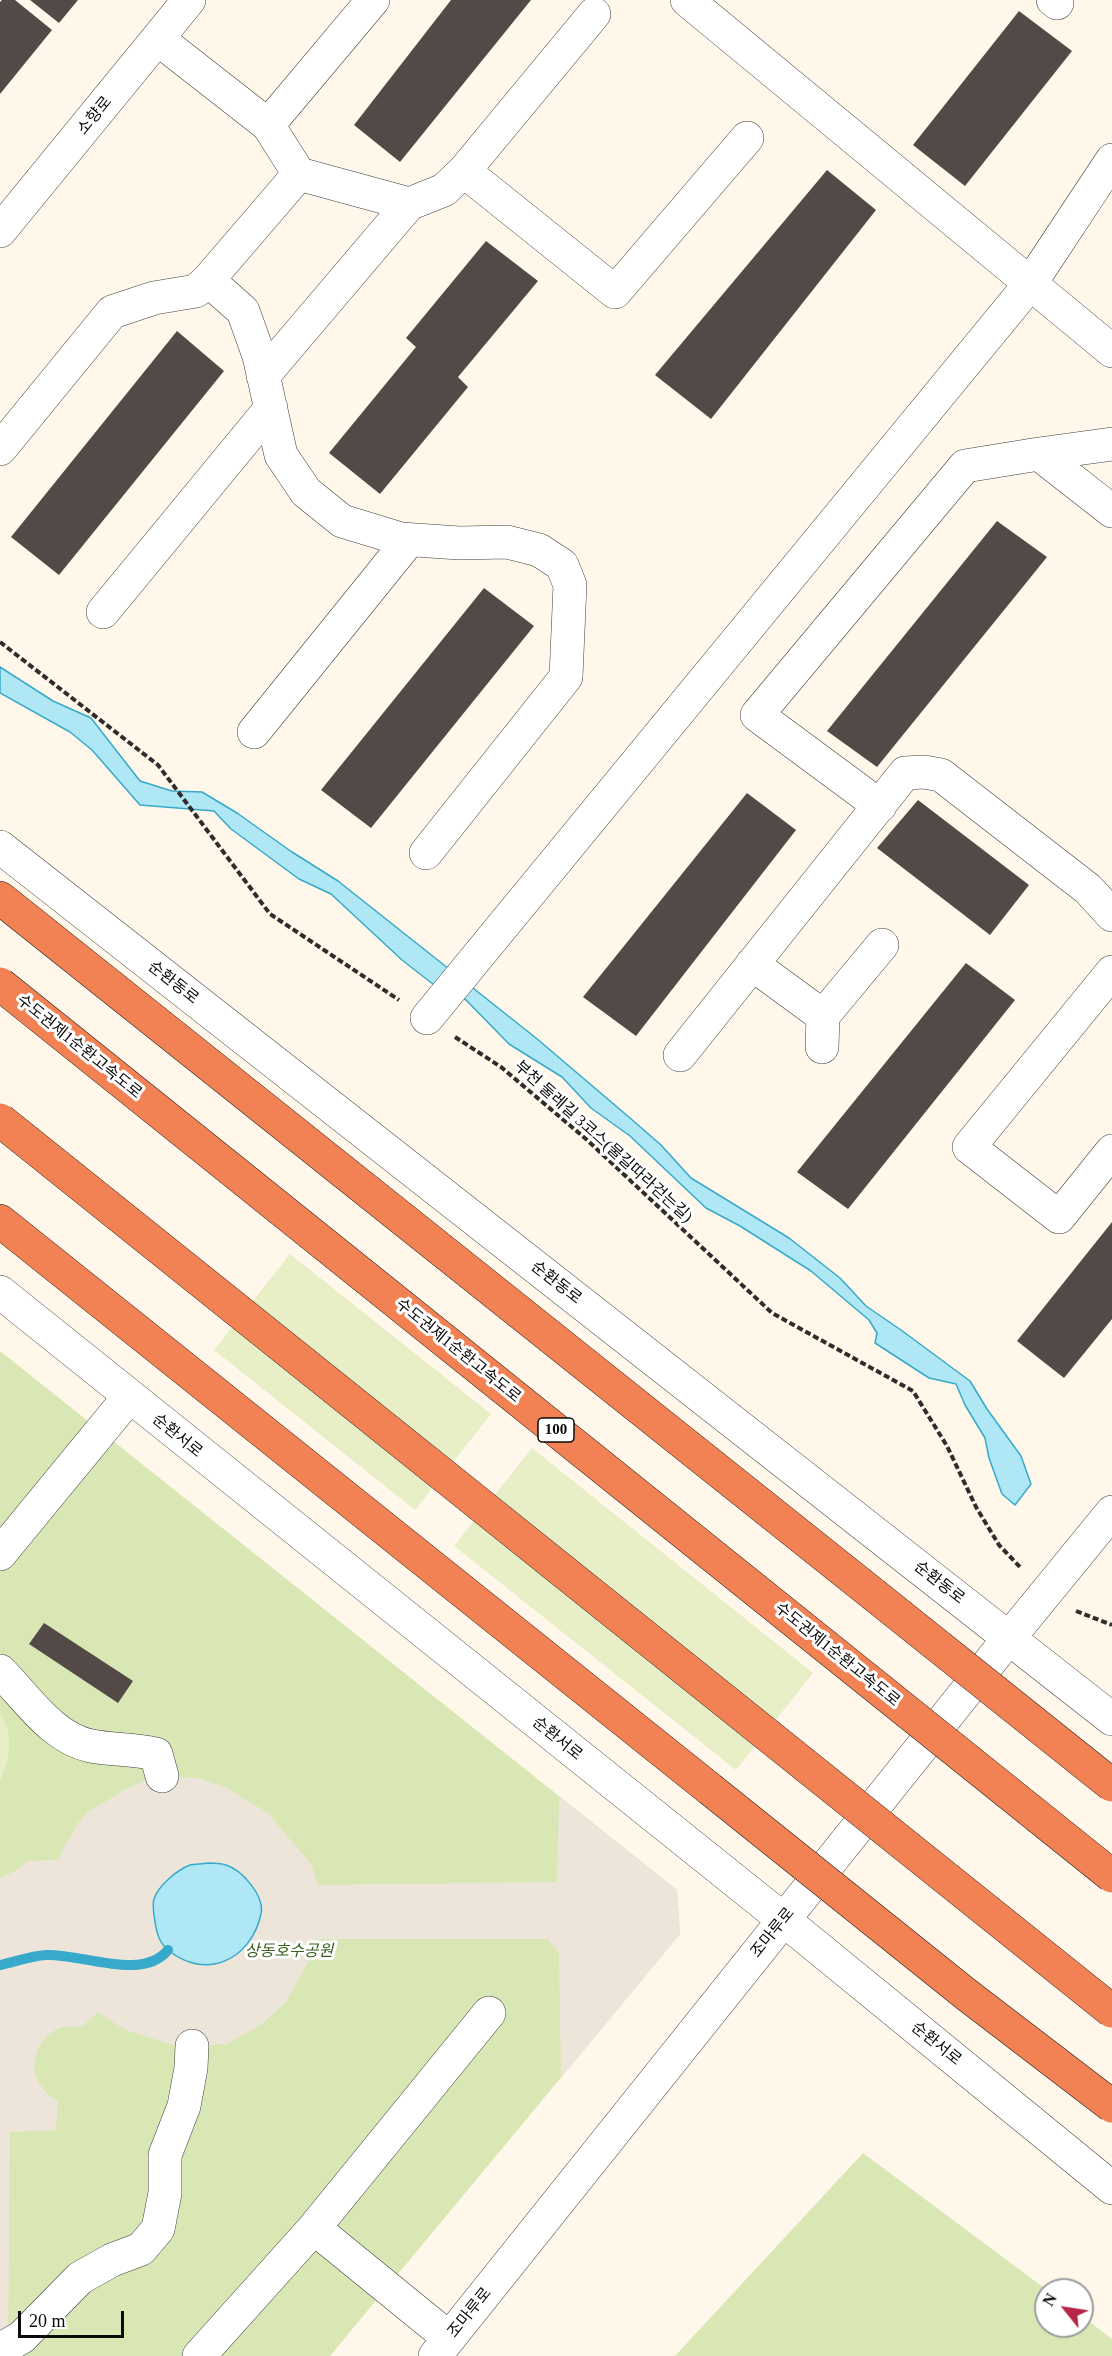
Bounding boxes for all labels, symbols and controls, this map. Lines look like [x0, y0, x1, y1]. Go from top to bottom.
street label: 소향로 [74, 93, 116, 139]
street label: 순환동로 [144, 957, 202, 1009]
street label: 수도권제1순환고속도로 [13, 991, 145, 1103]
street label: 부천 둘레길 3코스(물길따라걷는길) [510, 1057, 696, 1227]
street label: 순환동로 [527, 1257, 585, 1309]
street label: 수도권제1순환고속도로 [392, 1295, 524, 1407]
street label: 순환서로 [148, 1410, 206, 1462]
road number: 100 [538, 1418, 574, 1442]
street label: 순환동로 [910, 1557, 968, 1609]
street label: 수도권제1순환고속도로 [771, 1599, 903, 1711]
street label: 순환서로 [528, 1713, 586, 1765]
street label: 조마루로 [747, 1904, 799, 1962]
park label: 상동호수공원 [245, 1942, 333, 1962]
street label: 순환서로 [907, 2018, 965, 2070]
north arrow [1034, 2278, 1094, 2338]
street label: 조마루로 [444, 2284, 496, 2342]
text: N [1039, 2290, 1060, 2309]
scale bar [21, 2299, 128, 2337]
text: 20 m [29, 2311, 66, 2331]

